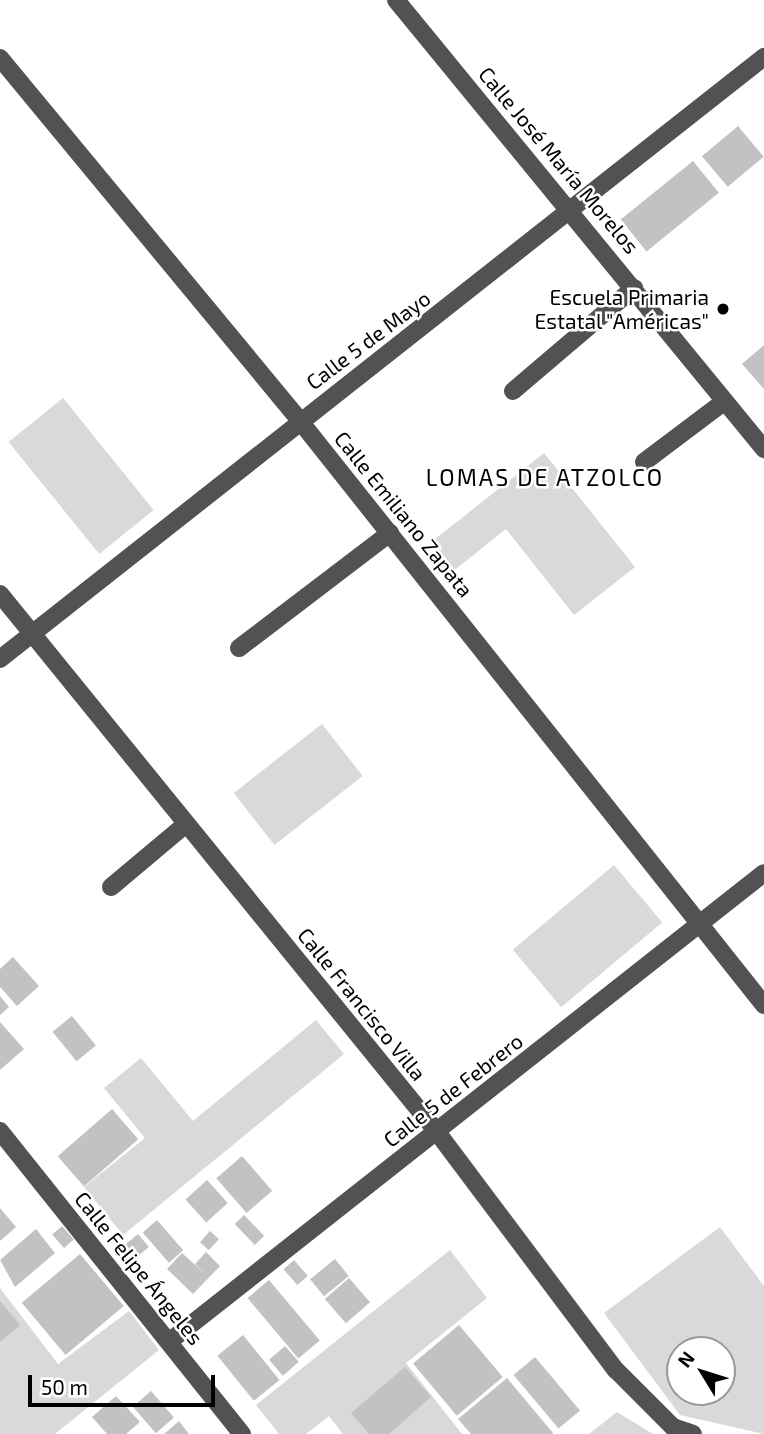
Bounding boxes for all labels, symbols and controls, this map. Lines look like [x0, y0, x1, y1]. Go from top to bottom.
street label: Calle José María Morelos [473, 61, 645, 259]
place label: Escuela Primaria Estatal "Américas" [534, 284, 709, 334]
street label: Calle 5 de Mayo [301, 285, 435, 395]
marker: Escuela Primaria Estatal "Américas" [715, 301, 731, 317]
street label: Calle Emiliano Zapata [329, 426, 479, 602]
district label: LOMAS DE ATZOLCO [428, 463, 662, 491]
street label: Calle Francisco Villa [292, 922, 432, 1086]
street label: Calle 5 de Febrero [378, 1028, 528, 1152]
street label: Calle Felipe Ángeles [69, 1186, 209, 1350]
north arrow [666, 1336, 736, 1406]
text: N [672, 1347, 699, 1371]
scale bar [32, 1360, 219, 1404]
text: 50 m [41, 1374, 88, 1399]

